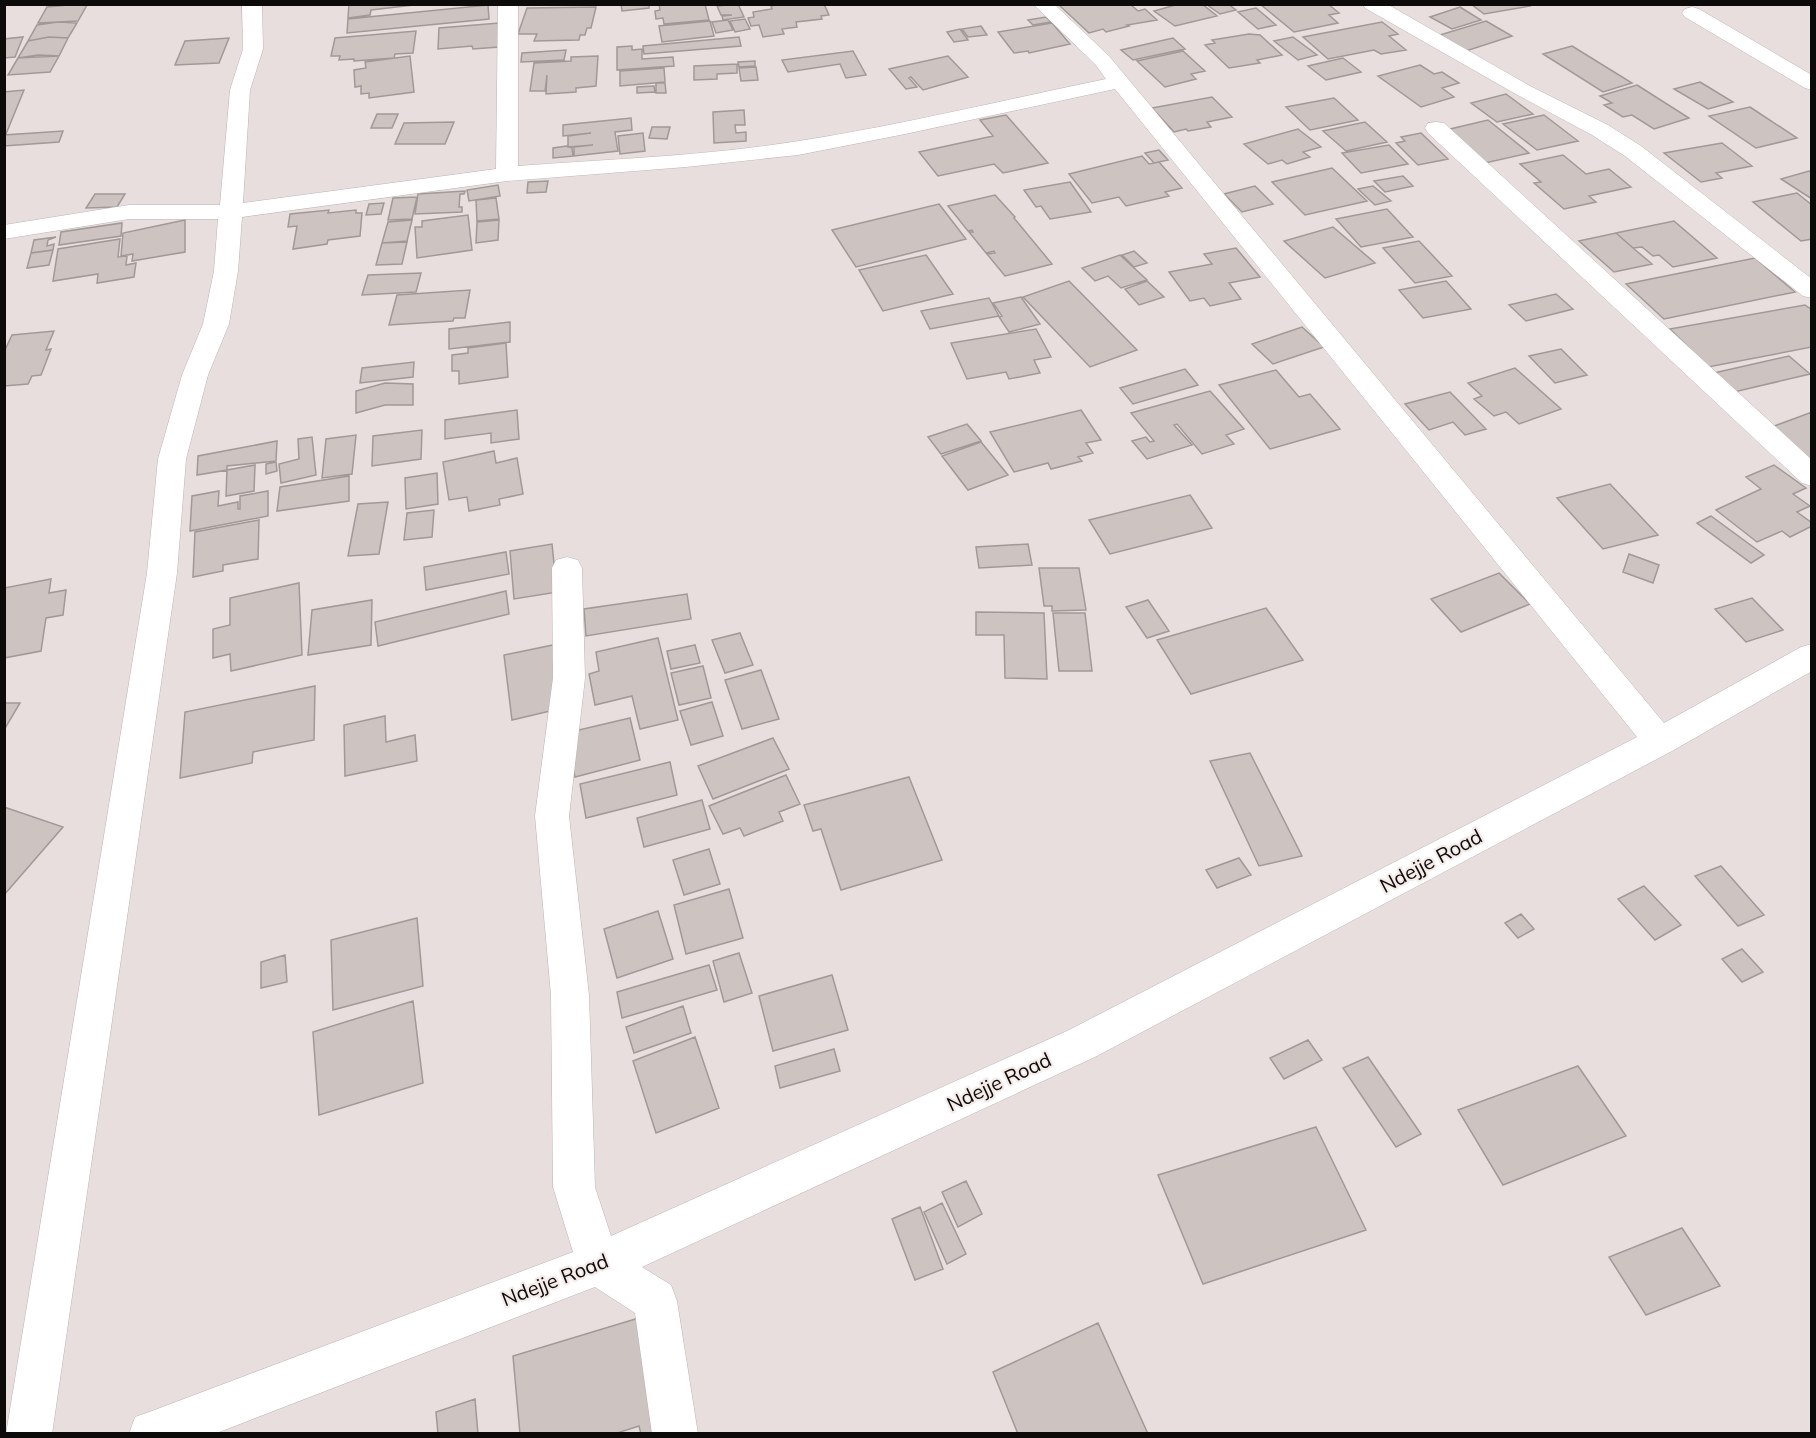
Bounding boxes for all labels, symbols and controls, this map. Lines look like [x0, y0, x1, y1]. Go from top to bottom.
street label: Ndejje Road [1375, 823, 1486, 898]
street label: Ndejje Road [943, 1046, 1055, 1117]
street label: Ndejje Road [498, 1248, 612, 1311]

